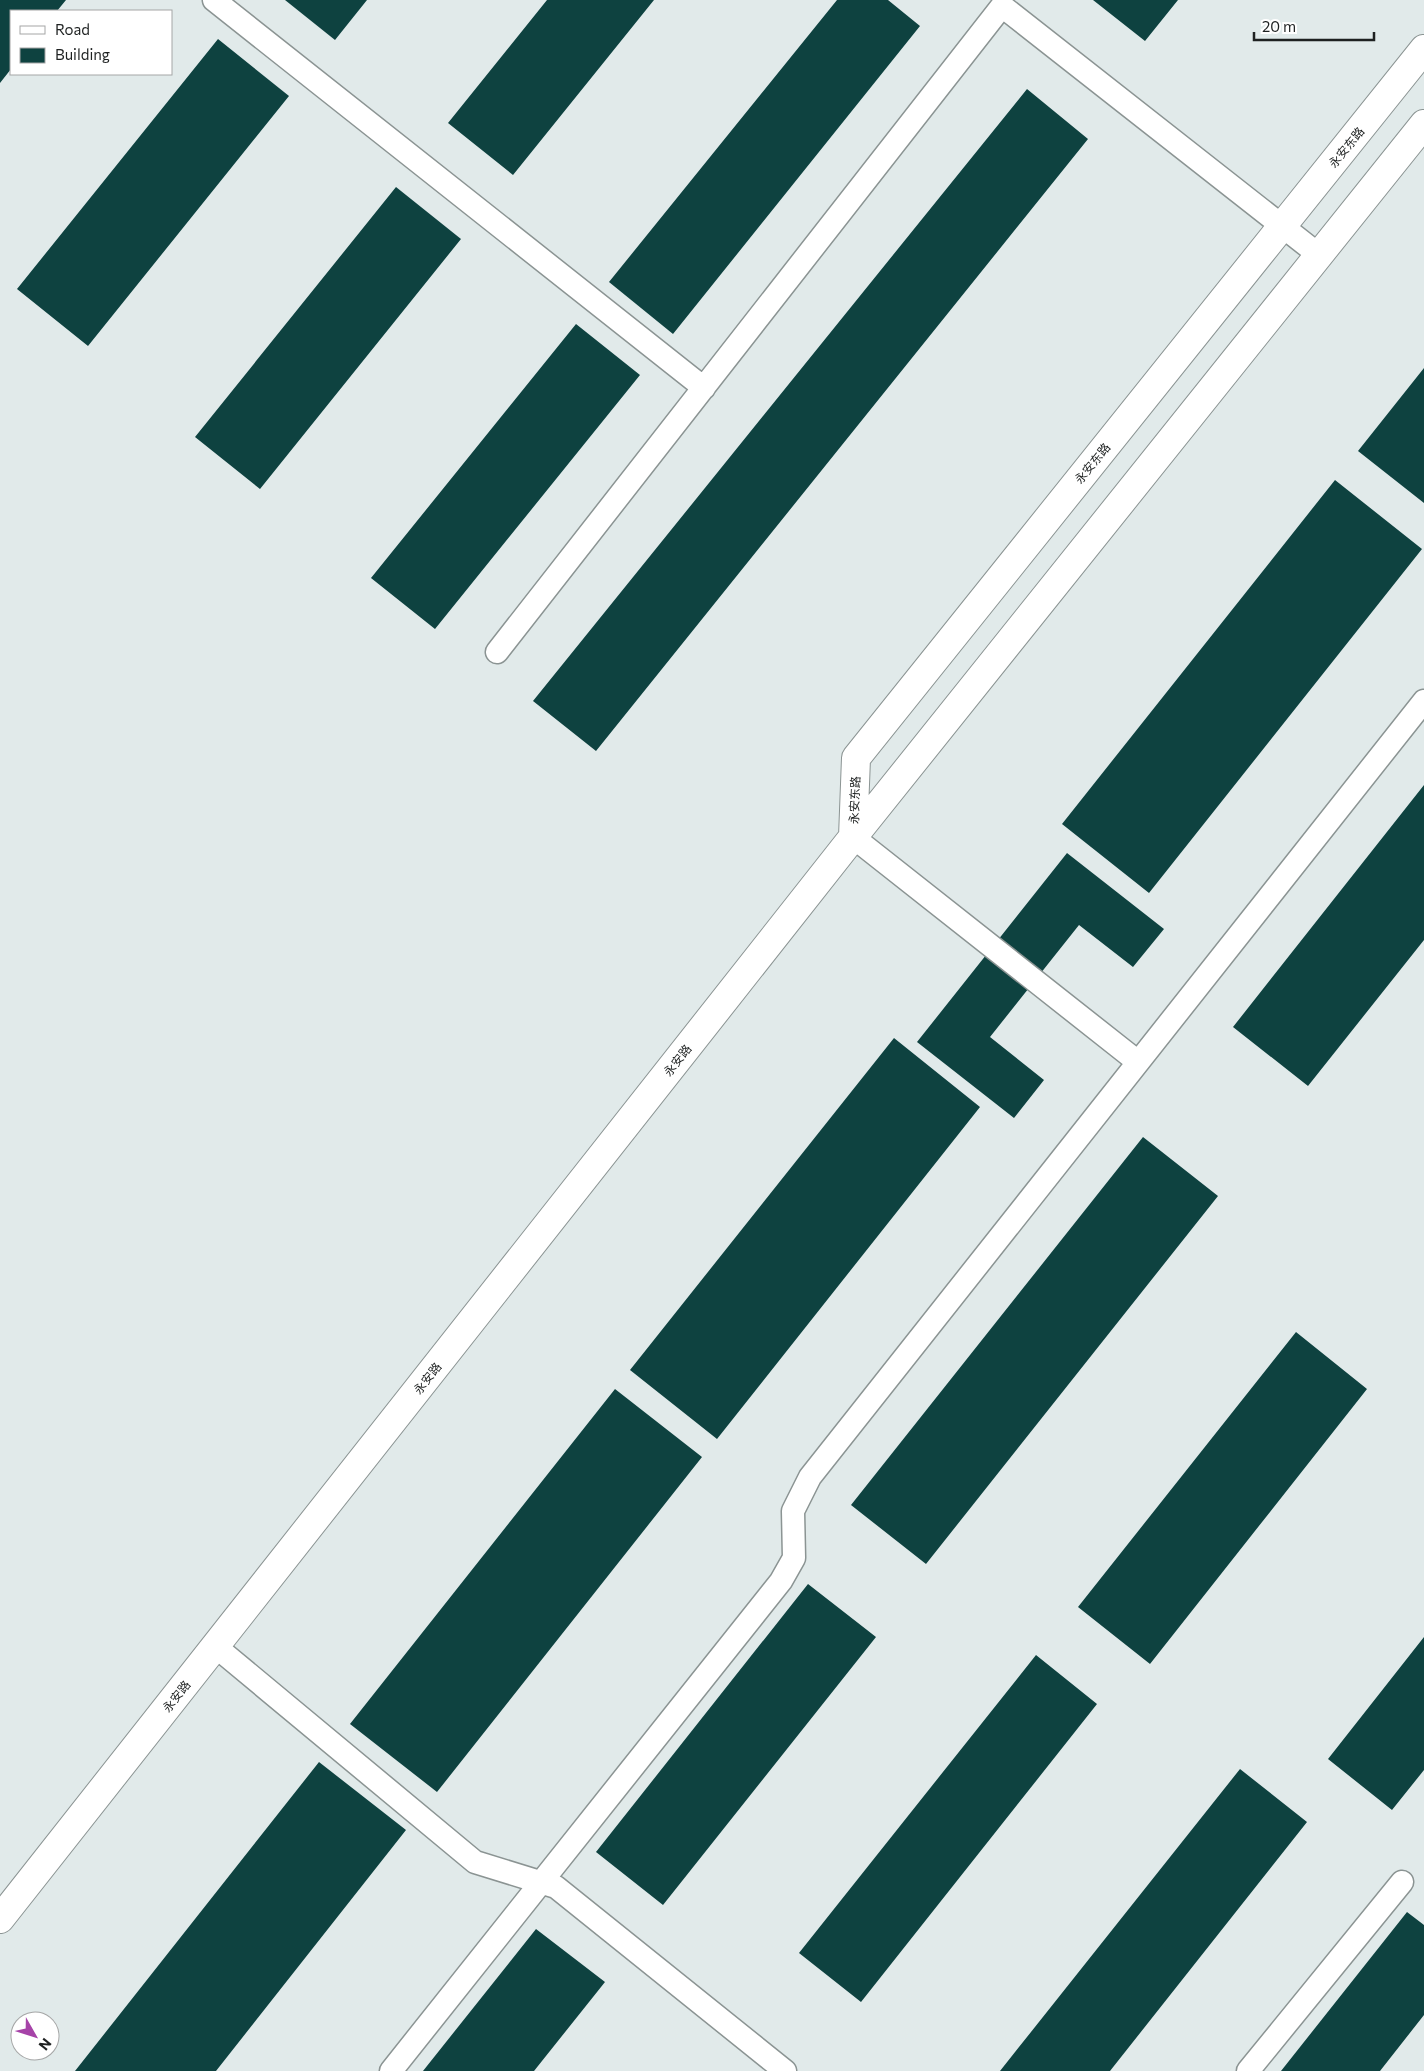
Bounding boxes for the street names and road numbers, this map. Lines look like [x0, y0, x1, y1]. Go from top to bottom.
street label: 永安东路 [1325, 124, 1367, 170]
street label: 永安东路 [1071, 440, 1113, 486]
street label: 永安东路 [846, 776, 862, 824]
street label: 永安路 [660, 1042, 694, 1078]
street label: 永安路 [410, 1360, 444, 1396]
street label: 永安路 [159, 1678, 193, 1714]

